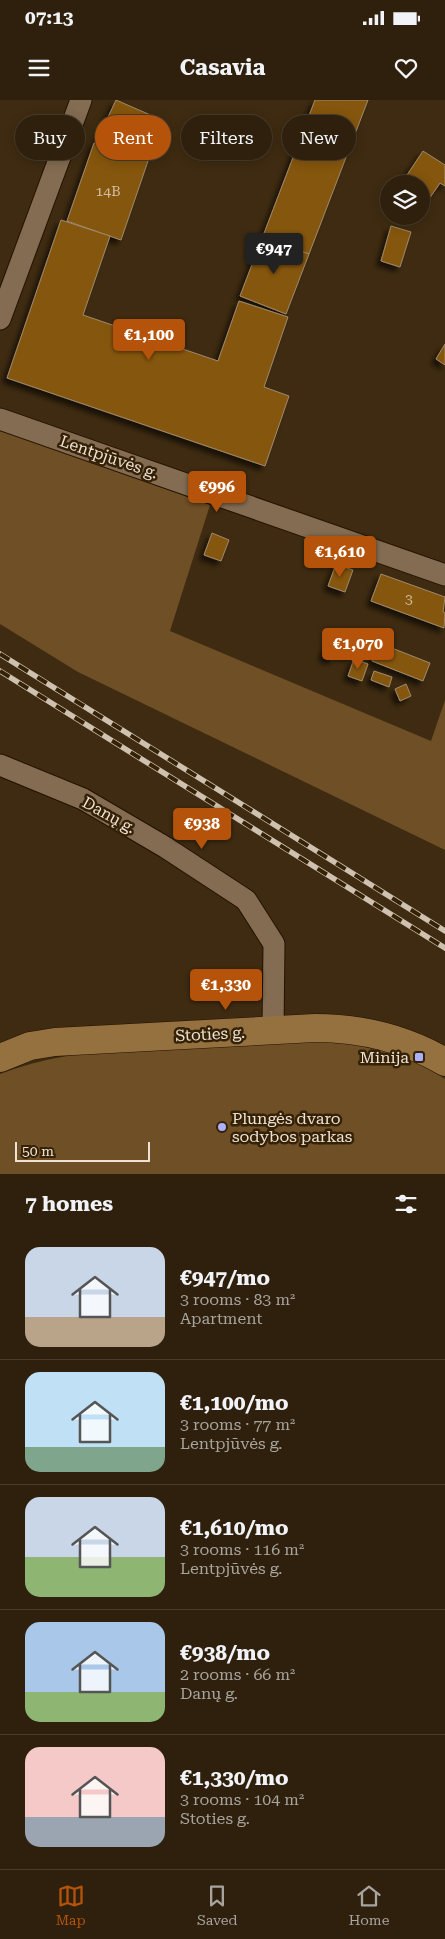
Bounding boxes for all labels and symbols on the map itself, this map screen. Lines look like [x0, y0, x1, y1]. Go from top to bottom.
house number: 14B [95, 183, 121, 199]
pin: €947 [244, 232, 304, 275]
pin: €1,100 [108, 318, 190, 361]
street label: Lentpjūvės g. [58, 431, 160, 483]
pin: €996 [187, 470, 247, 513]
pin: €1,610 [299, 536, 381, 578]
house number: 3 [405, 591, 413, 607]
pin: €1,070 [317, 628, 399, 670]
street label: Danų g. [79, 793, 139, 837]
pin: €938 [172, 808, 232, 850]
pin: €1,330 [185, 968, 267, 1011]
street label: Stoties g. [175, 1023, 245, 1045]
place label: Minija [360, 1048, 409, 1067]
marker: Minija [413, 1051, 425, 1063]
place label: Plungės dvaro sodybos parkas [232, 1109, 353, 1146]
marker: Plungės dvaro sodybos parkas [216, 1121, 228, 1133]
scale bar [15, 1139, 150, 1162]

